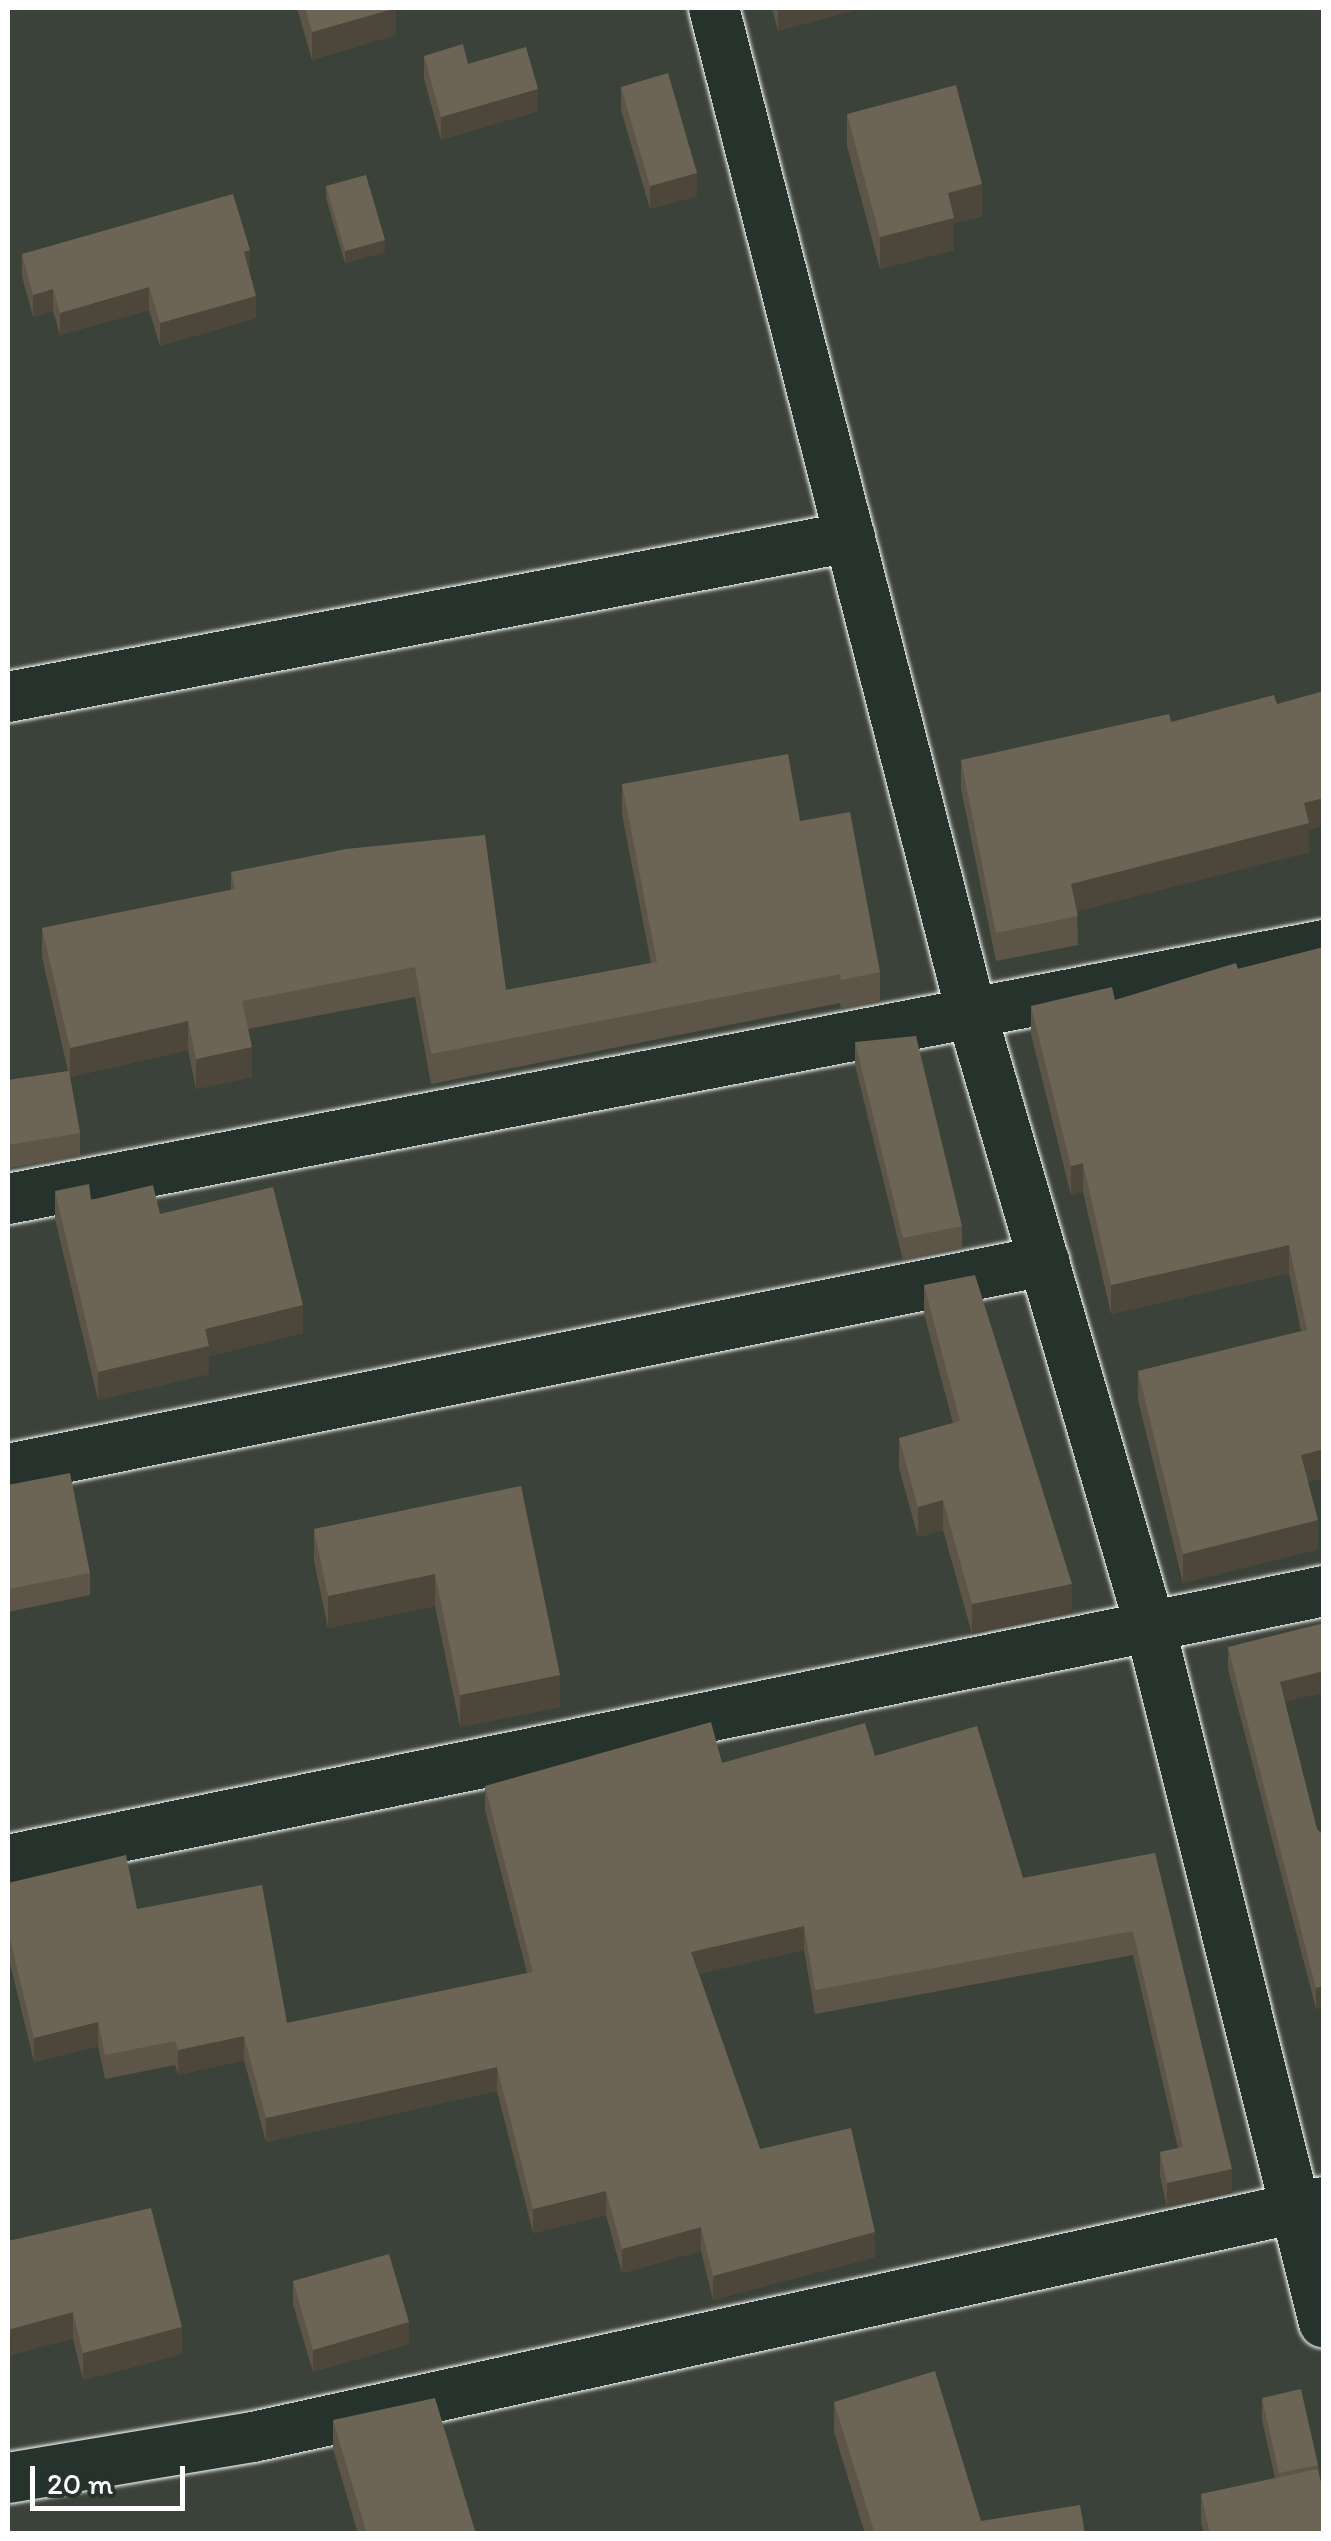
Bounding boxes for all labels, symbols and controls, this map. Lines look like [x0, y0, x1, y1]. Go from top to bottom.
scale bar [35, 2446, 190, 2508]
text: 20 m [47, 2465, 113, 2502]

